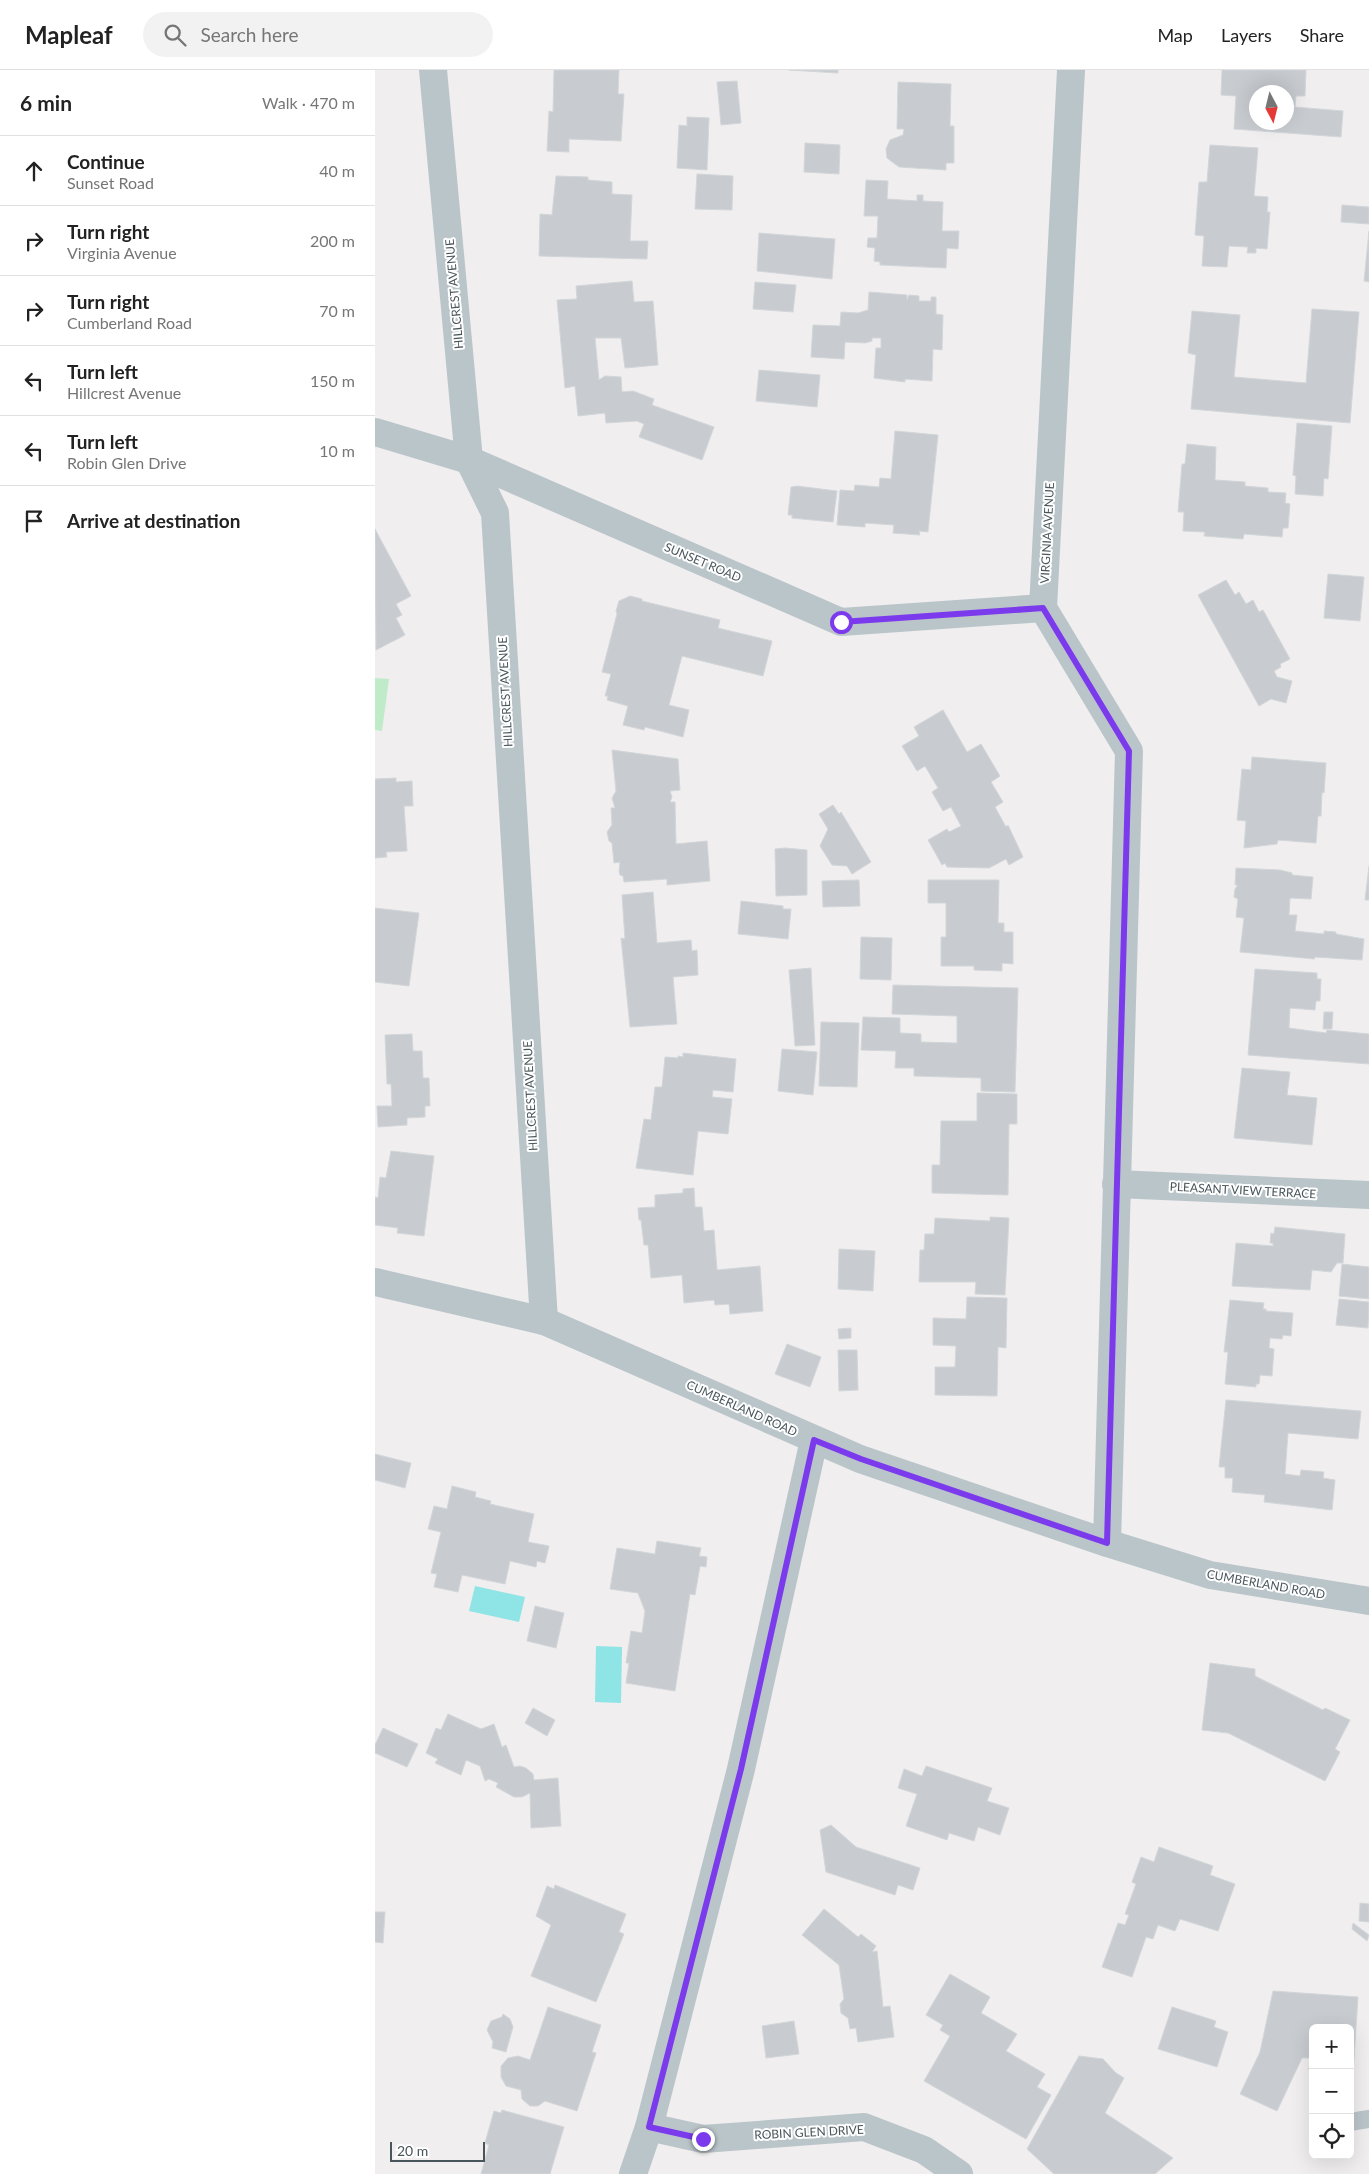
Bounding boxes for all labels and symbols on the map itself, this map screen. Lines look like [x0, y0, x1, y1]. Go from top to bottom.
north arrow [1249, 85, 1294, 130]
street label: HILLCREST AVENUE [442, 238, 466, 350]
street label: VIRGINIA AVENUE [1037, 482, 1057, 584]
street label: SUNSET ROAD [662, 539, 744, 585]
route start [830, 611, 853, 634]
street label: HILLCREST AVENUE [495, 636, 515, 747]
street label: HILLCREST AVENUE [520, 1040, 540, 1151]
street label: PLEASANT VIEW TERRACE [1169, 1179, 1317, 1201]
street label: CUMBERLAND ROAD [684, 1377, 800, 1439]
street label: CUMBERLAND ROAD [1206, 1566, 1326, 1602]
street label: ROBIN GLEN DRIVE [754, 2122, 864, 2142]
route end [692, 2128, 715, 2151]
scale bar [390, 2139, 485, 2162]

